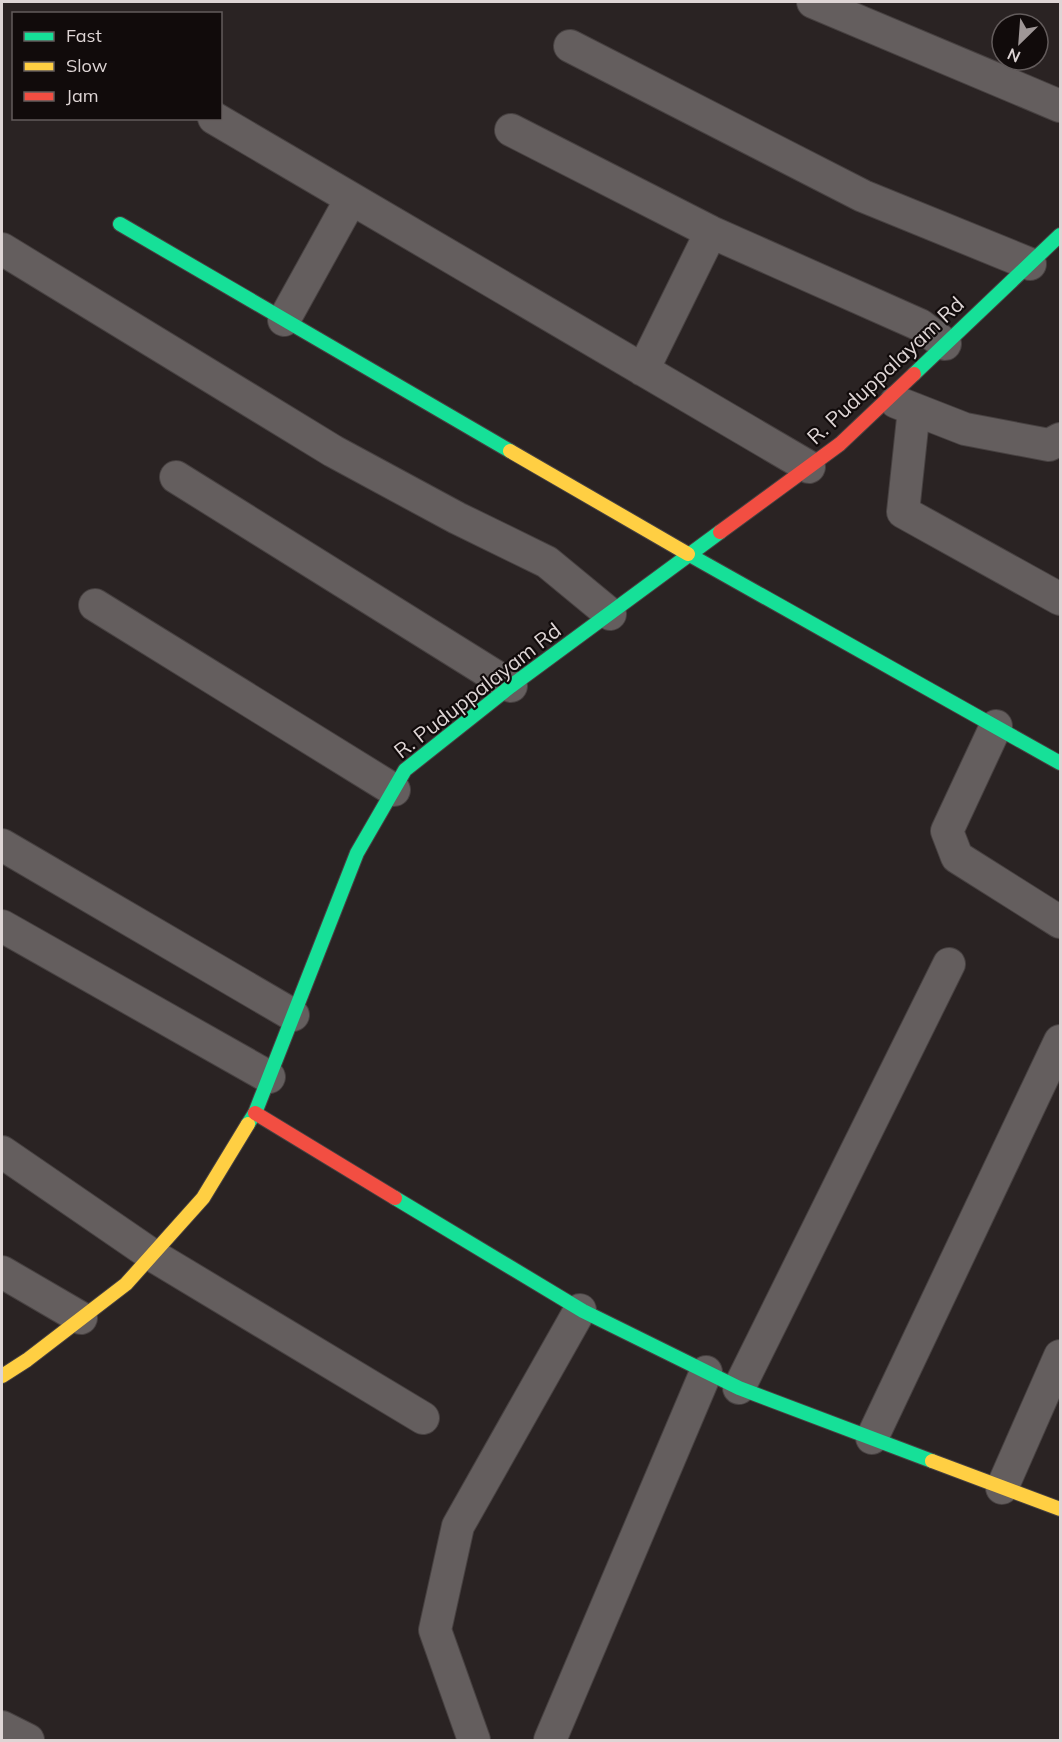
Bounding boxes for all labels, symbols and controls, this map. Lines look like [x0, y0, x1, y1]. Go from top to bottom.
legend [12, 12, 222, 120]
north arrow [990, 12, 1050, 72]
text: Fast [66, 24, 102, 47]
text: N [1004, 44, 1023, 67]
text: Slow [66, 54, 108, 77]
text: Jam [66, 84, 99, 107]
street label: R. Puduppalayam Rd [801, 291, 969, 449]
street label: R. Puduppalayam Rd [388, 617, 566, 763]

